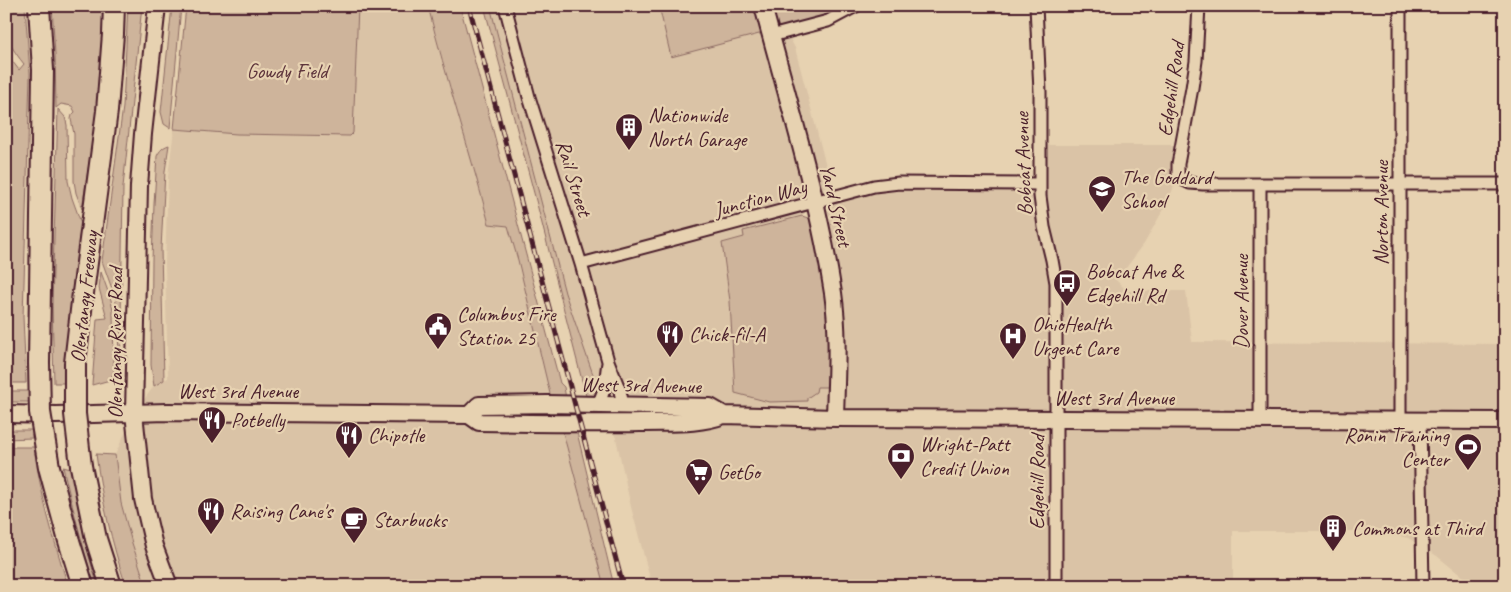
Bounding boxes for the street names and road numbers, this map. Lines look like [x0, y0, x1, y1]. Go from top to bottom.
street label: Edgehill Road [1152, 37, 1191, 138]
street label: Bobcat Avenue [1008, 111, 1038, 216]
street label: Rail Street [550, 137, 598, 221]
street label: Norton Avenue [1368, 159, 1394, 265]
street label: Yard Street [814, 161, 859, 251]
street label: Junction Way [710, 173, 811, 223]
street label: Olentangy Freeway [64, 228, 104, 364]
street label: Dover Avenue [1228, 254, 1254, 349]
street label: Olentangy River Road [102, 264, 128, 419]
street label: West 3rd Avenue [581, 371, 702, 399]
street label: West 3rd Avenue [178, 378, 299, 404]
street label: West 3rd Avenue [1054, 385, 1175, 411]
street label: Edgehill Road [1024, 432, 1050, 530]

